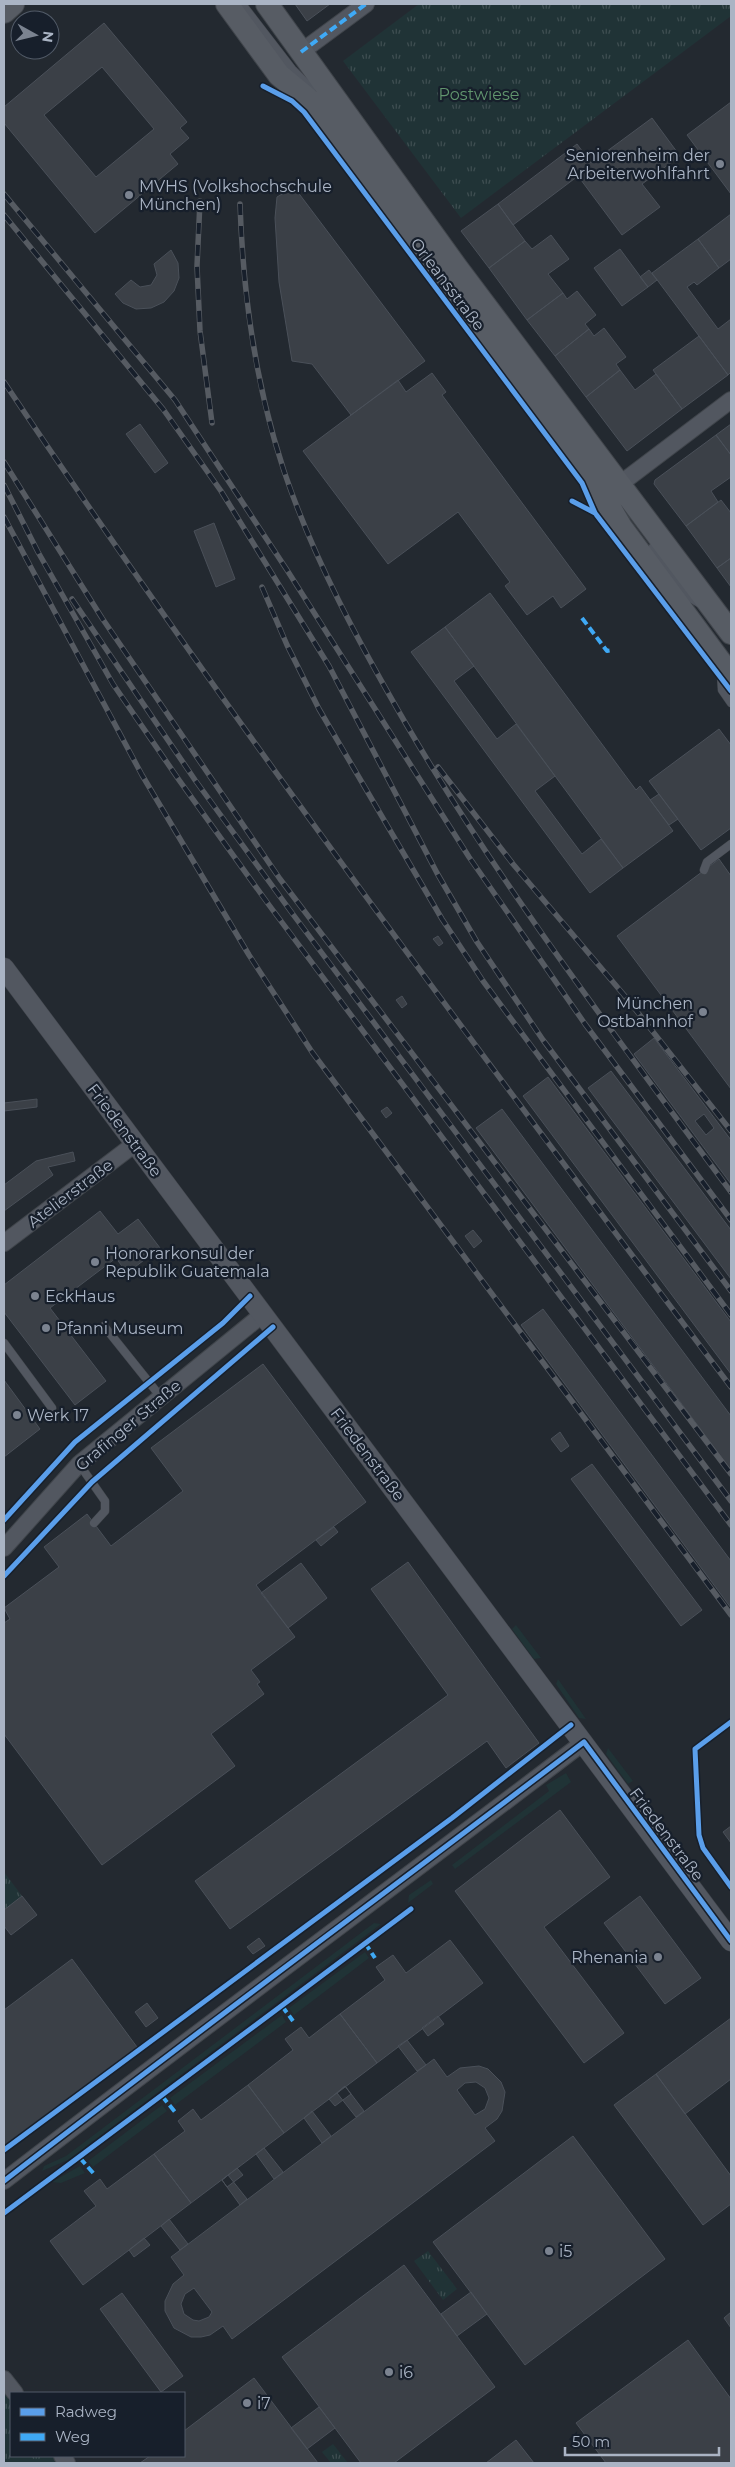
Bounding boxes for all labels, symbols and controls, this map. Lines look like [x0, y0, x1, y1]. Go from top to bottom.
north arrow [10, 10, 60, 60]
text: N [38, 30, 58, 44]
park label: Postwiese [439, 85, 519, 104]
place label: Seniorenheim der Arbeiterwohlfahrt [566, 146, 710, 183]
marker: Seniorenheim der Arbeiterwohlfahrt [714, 158, 726, 170]
place label: MVHS (Volkshochschule München) [139, 177, 332, 214]
marker: MVHS (Volkshochschule München) [123, 189, 135, 201]
street label: Orleansstraße [407, 234, 489, 334]
place label: München Ostbahnhof [597, 994, 694, 1031]
marker: München Ostbahnhof [697, 1006, 709, 1018]
street label: Friedenstraße [83, 1080, 166, 1181]
street label: Atelierstraße [24, 1155, 117, 1232]
place label: Honorarkonsul der Republik Guatemala [105, 1244, 270, 1281]
marker: Honorarkonsul der Republik Guatemala [89, 1256, 101, 1268]
place label: EckHaus [45, 1287, 115, 1306]
marker: EckHaus [29, 1290, 41, 1302]
place label: Pfanni Museum [56, 1319, 184, 1338]
marker: Pfanni Museum [40, 1322, 52, 1334]
street label: Grafinger Straße [72, 1376, 185, 1475]
street label: Friedenstraße [326, 1404, 409, 1505]
place label: Werk 17 [27, 1406, 89, 1425]
marker: Werk 17 [11, 1409, 23, 1421]
street label: Friedenstraße [625, 1784, 708, 1885]
place label: Rhenania [571, 1948, 648, 1967]
marker: Rhenania [652, 1951, 664, 1963]
place label: i5 [559, 2242, 572, 2261]
marker: i5 [543, 2245, 555, 2257]
place label: i6 [399, 2363, 413, 2382]
marker: i6 [383, 2366, 395, 2378]
legend [10, 2392, 185, 2457]
place label: i7 [257, 2394, 271, 2413]
marker: i7 [241, 2397, 253, 2409]
text: Radweg [55, 2402, 117, 2421]
scale bar [565, 2424, 719, 2456]
text: Weg [55, 2427, 90, 2446]
text: 50 m [572, 2432, 610, 2451]

